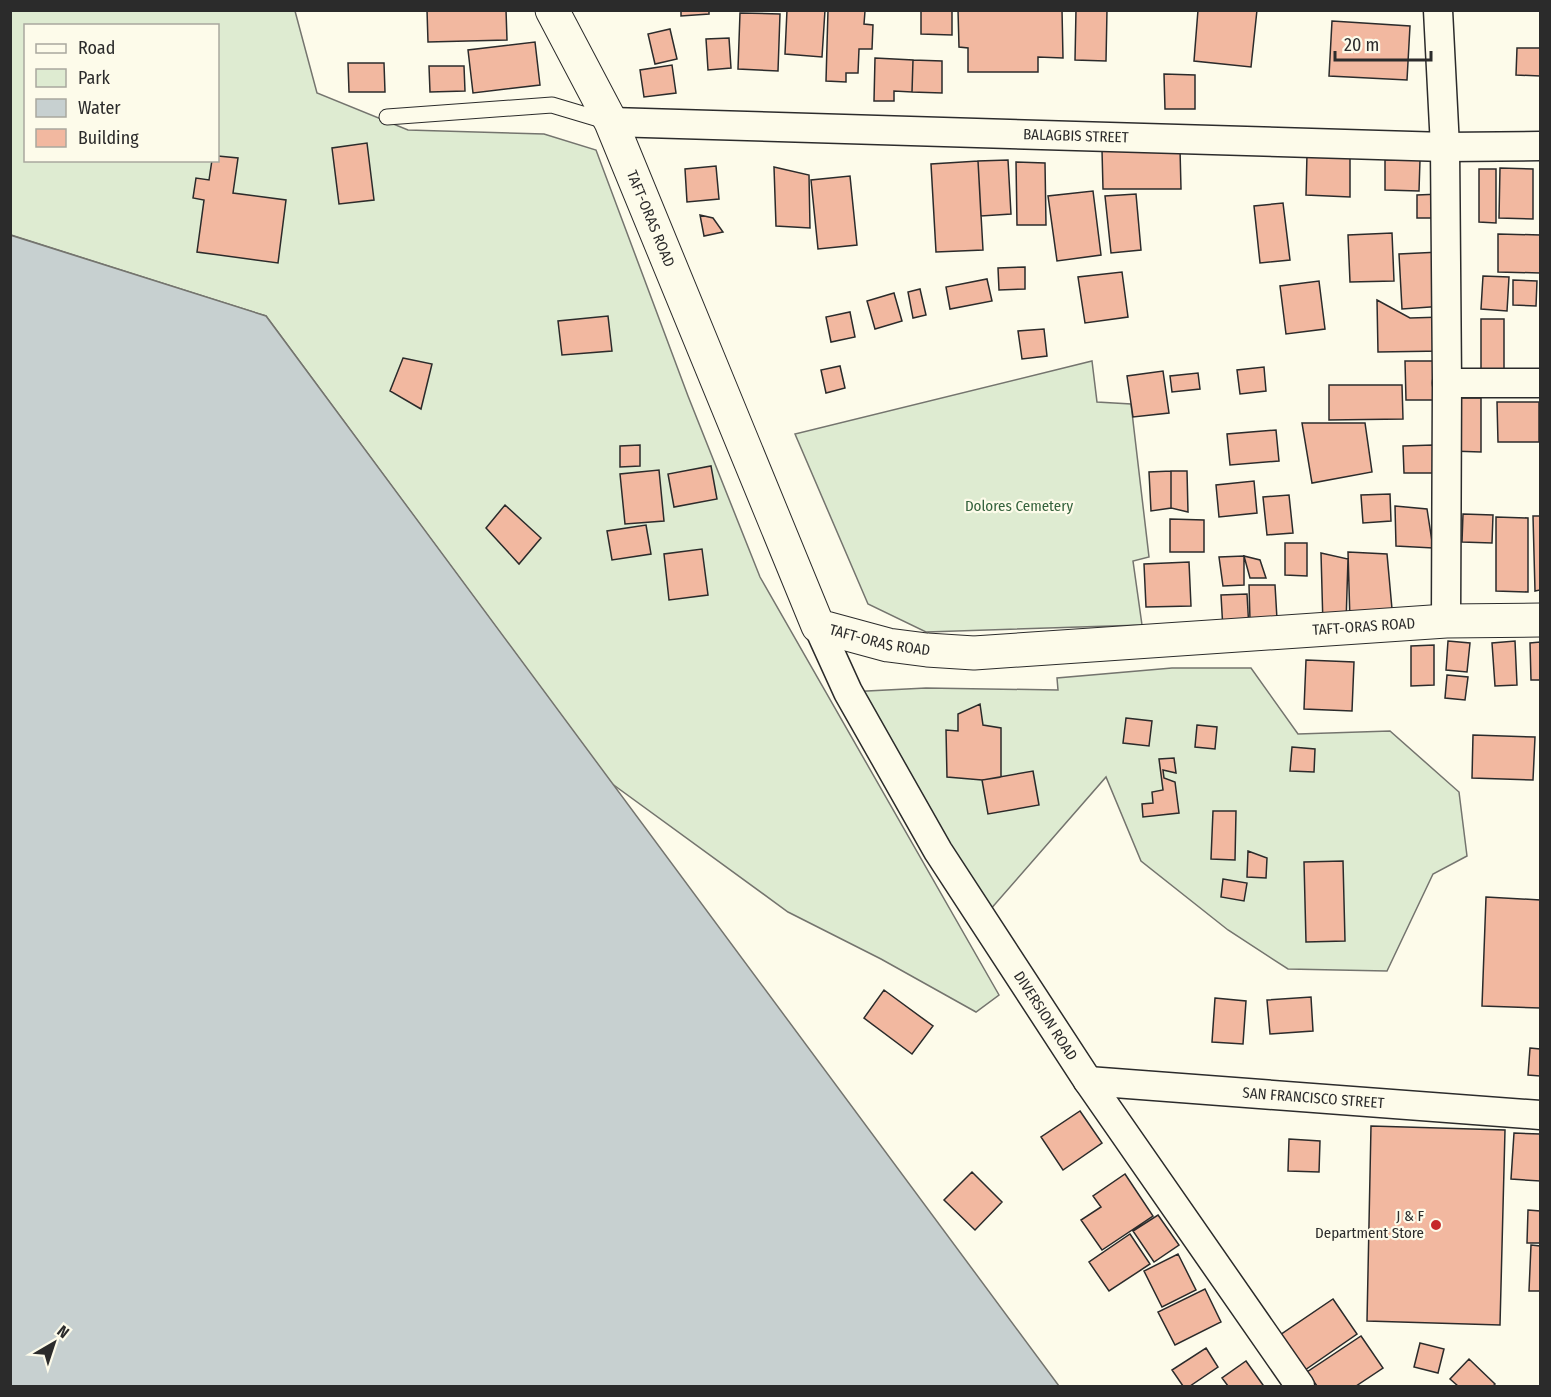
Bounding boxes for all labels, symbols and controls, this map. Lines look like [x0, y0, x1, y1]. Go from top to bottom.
legend [24, 24, 219, 162]
scale bar [1335, 24, 1431, 62]
text: 20 m [1344, 34, 1379, 56]
text: Road [78, 37, 115, 59]
text: Park [78, 67, 111, 89]
text: Water [78, 97, 121, 119]
street label: BALAGBIS STREET [1023, 125, 1129, 147]
text: Building [78, 127, 139, 149]
street label: TAFT-ORAS ROAD [623, 168, 679, 270]
park label: Dolores Cemetery [965, 497, 1073, 515]
street label: TAFT-ORAS ROAD [1312, 614, 1416, 639]
street label: TAFT-ORAS ROAD [827, 620, 931, 659]
street label: DIVERSION ROAD [1010, 968, 1081, 1064]
street label: SAN FRANCISCO STREET [1242, 1084, 1385, 1112]
place label: J & F Department Store [1315, 1207, 1424, 1242]
marker: J & F Department Store [1429, 1218, 1443, 1232]
north arrow [24, 1313, 84, 1373]
text: N [53, 1321, 73, 1342]

